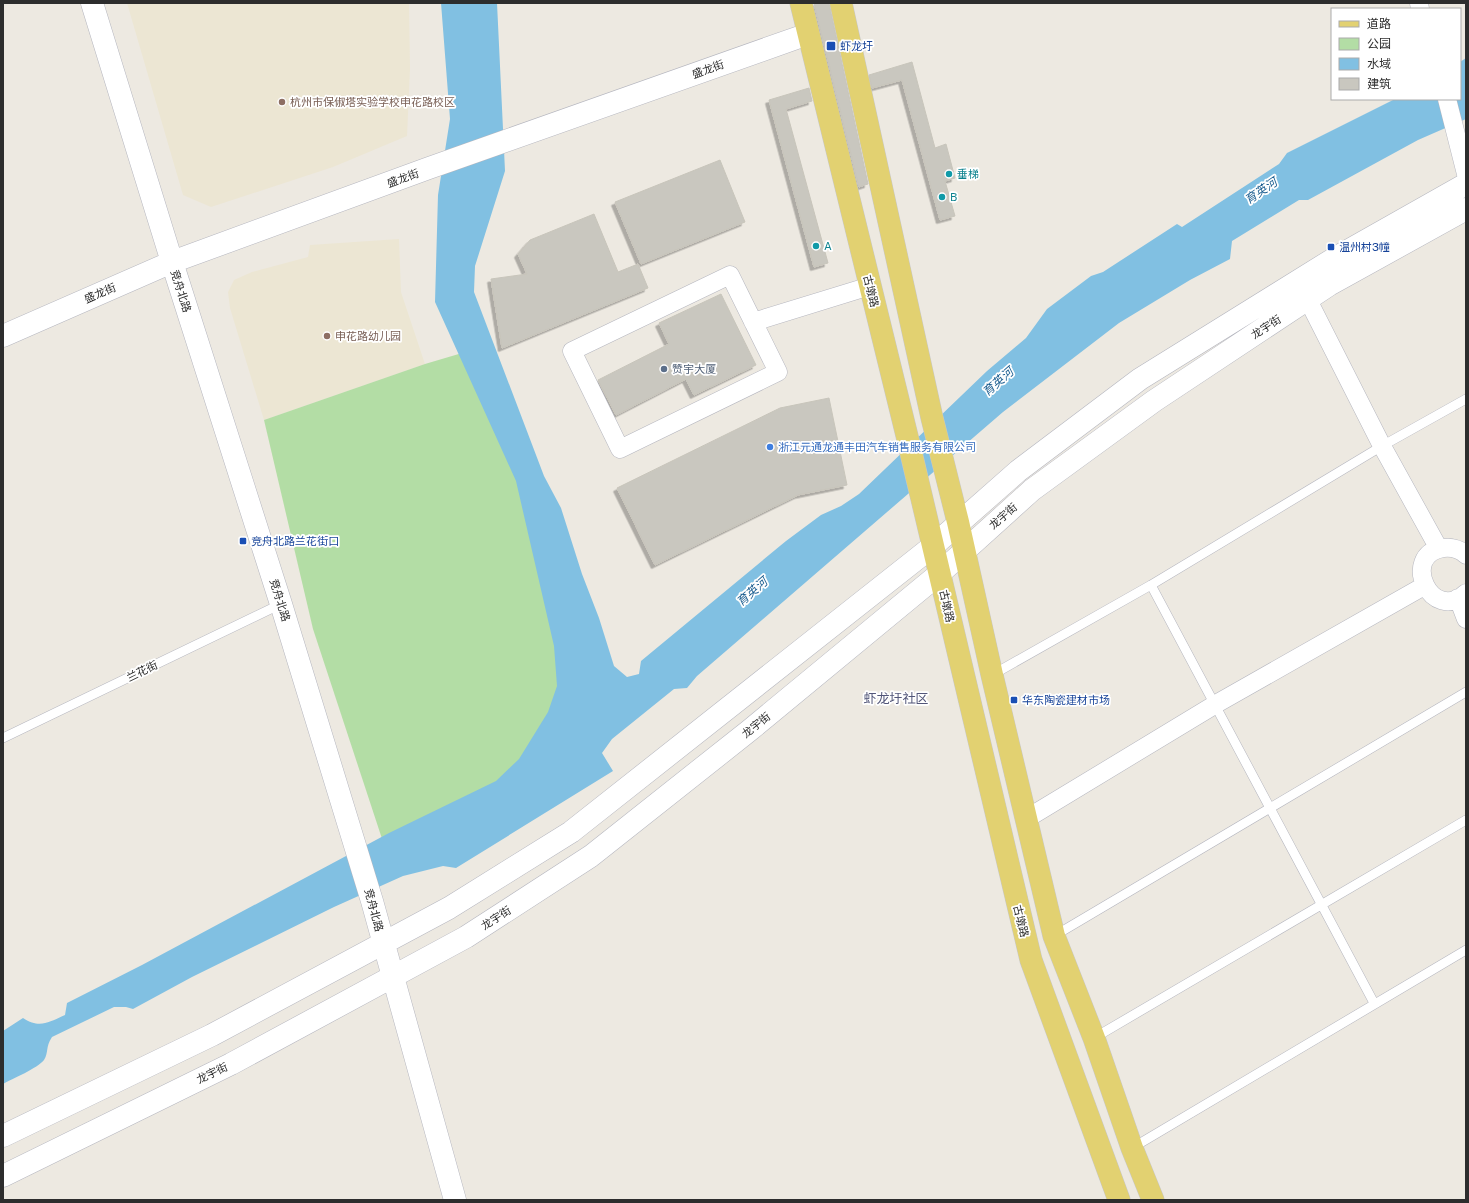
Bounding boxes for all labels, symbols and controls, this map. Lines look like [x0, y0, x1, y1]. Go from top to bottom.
legend [1331, 8, 1461, 100]
text: 道路 [1367, 17, 1391, 31]
text: 公园 [1367, 37, 1391, 51]
marker: 虾龙圩 [825, 40, 837, 52]
place label: 虾龙圩 [840, 40, 873, 52]
text: 水域 [1367, 57, 1391, 71]
street label: 盛龙街 [690, 58, 726, 80]
text: 建筑 [1367, 77, 1391, 91]
place label: 杭州市保俶塔实验学校申花路校区 [290, 96, 455, 108]
marker: 杭州市保俶塔实验学校申花路校区 [277, 97, 287, 107]
street label: 盛龙街 [385, 167, 421, 189]
place label: 垂梯 [957, 168, 979, 180]
marker: 垂梯 [944, 169, 954, 179]
water label: 育英河 [1242, 174, 1281, 207]
place label: B [950, 191, 957, 203]
marker: B [937, 192, 947, 202]
place label: A [824, 240, 832, 252]
marker: A [811, 241, 821, 251]
place label: 温州村3幢 [1339, 241, 1390, 253]
marker: 温州村3幢 [1326, 242, 1336, 252]
street label: 竞舟北路 [168, 268, 194, 314]
street label: 古墩路 [861, 274, 881, 308]
street label: 盛龙街 [82, 281, 118, 305]
street label: 龙宇街 [1249, 313, 1283, 341]
place label: 申花路幼儿园 [335, 330, 401, 342]
marker: 申花路幼儿园 [322, 331, 332, 341]
place label: 赞宇大厦 [672, 363, 716, 375]
marker: 赞宇大厦 [659, 364, 669, 374]
water label: 育英河 [980, 364, 1018, 399]
place label: 浙江元通龙通丰田汽车销售服务有限公司 [778, 441, 976, 453]
marker: 浙江元通龙通丰田汽车销售服务有限公司 [765, 442, 775, 452]
street label: 龙宇街 [987, 501, 1019, 531]
place label: 竞舟北路兰花街口 [251, 535, 339, 547]
marker: 竞舟北路兰花街口 [238, 536, 248, 546]
water label: 育英河 [734, 574, 772, 609]
street label: 竞舟北路 [268, 577, 292, 623]
street label: 古墩路 [937, 589, 957, 623]
street label: 兰花街 [125, 658, 159, 684]
district label: 虾龙圩社区 [863, 691, 929, 706]
place label: 华东陶瓷建材市场 [1022, 694, 1110, 706]
marker: 华东陶瓷建材市场 [1009, 695, 1019, 705]
street label: 龙宇街 [739, 710, 773, 740]
street label: 竞舟北路 [363, 887, 385, 933]
street label: 龙宇街 [479, 904, 513, 932]
street label: 古墩路 [1011, 904, 1031, 938]
street label: 龙宇街 [195, 1060, 229, 1086]

